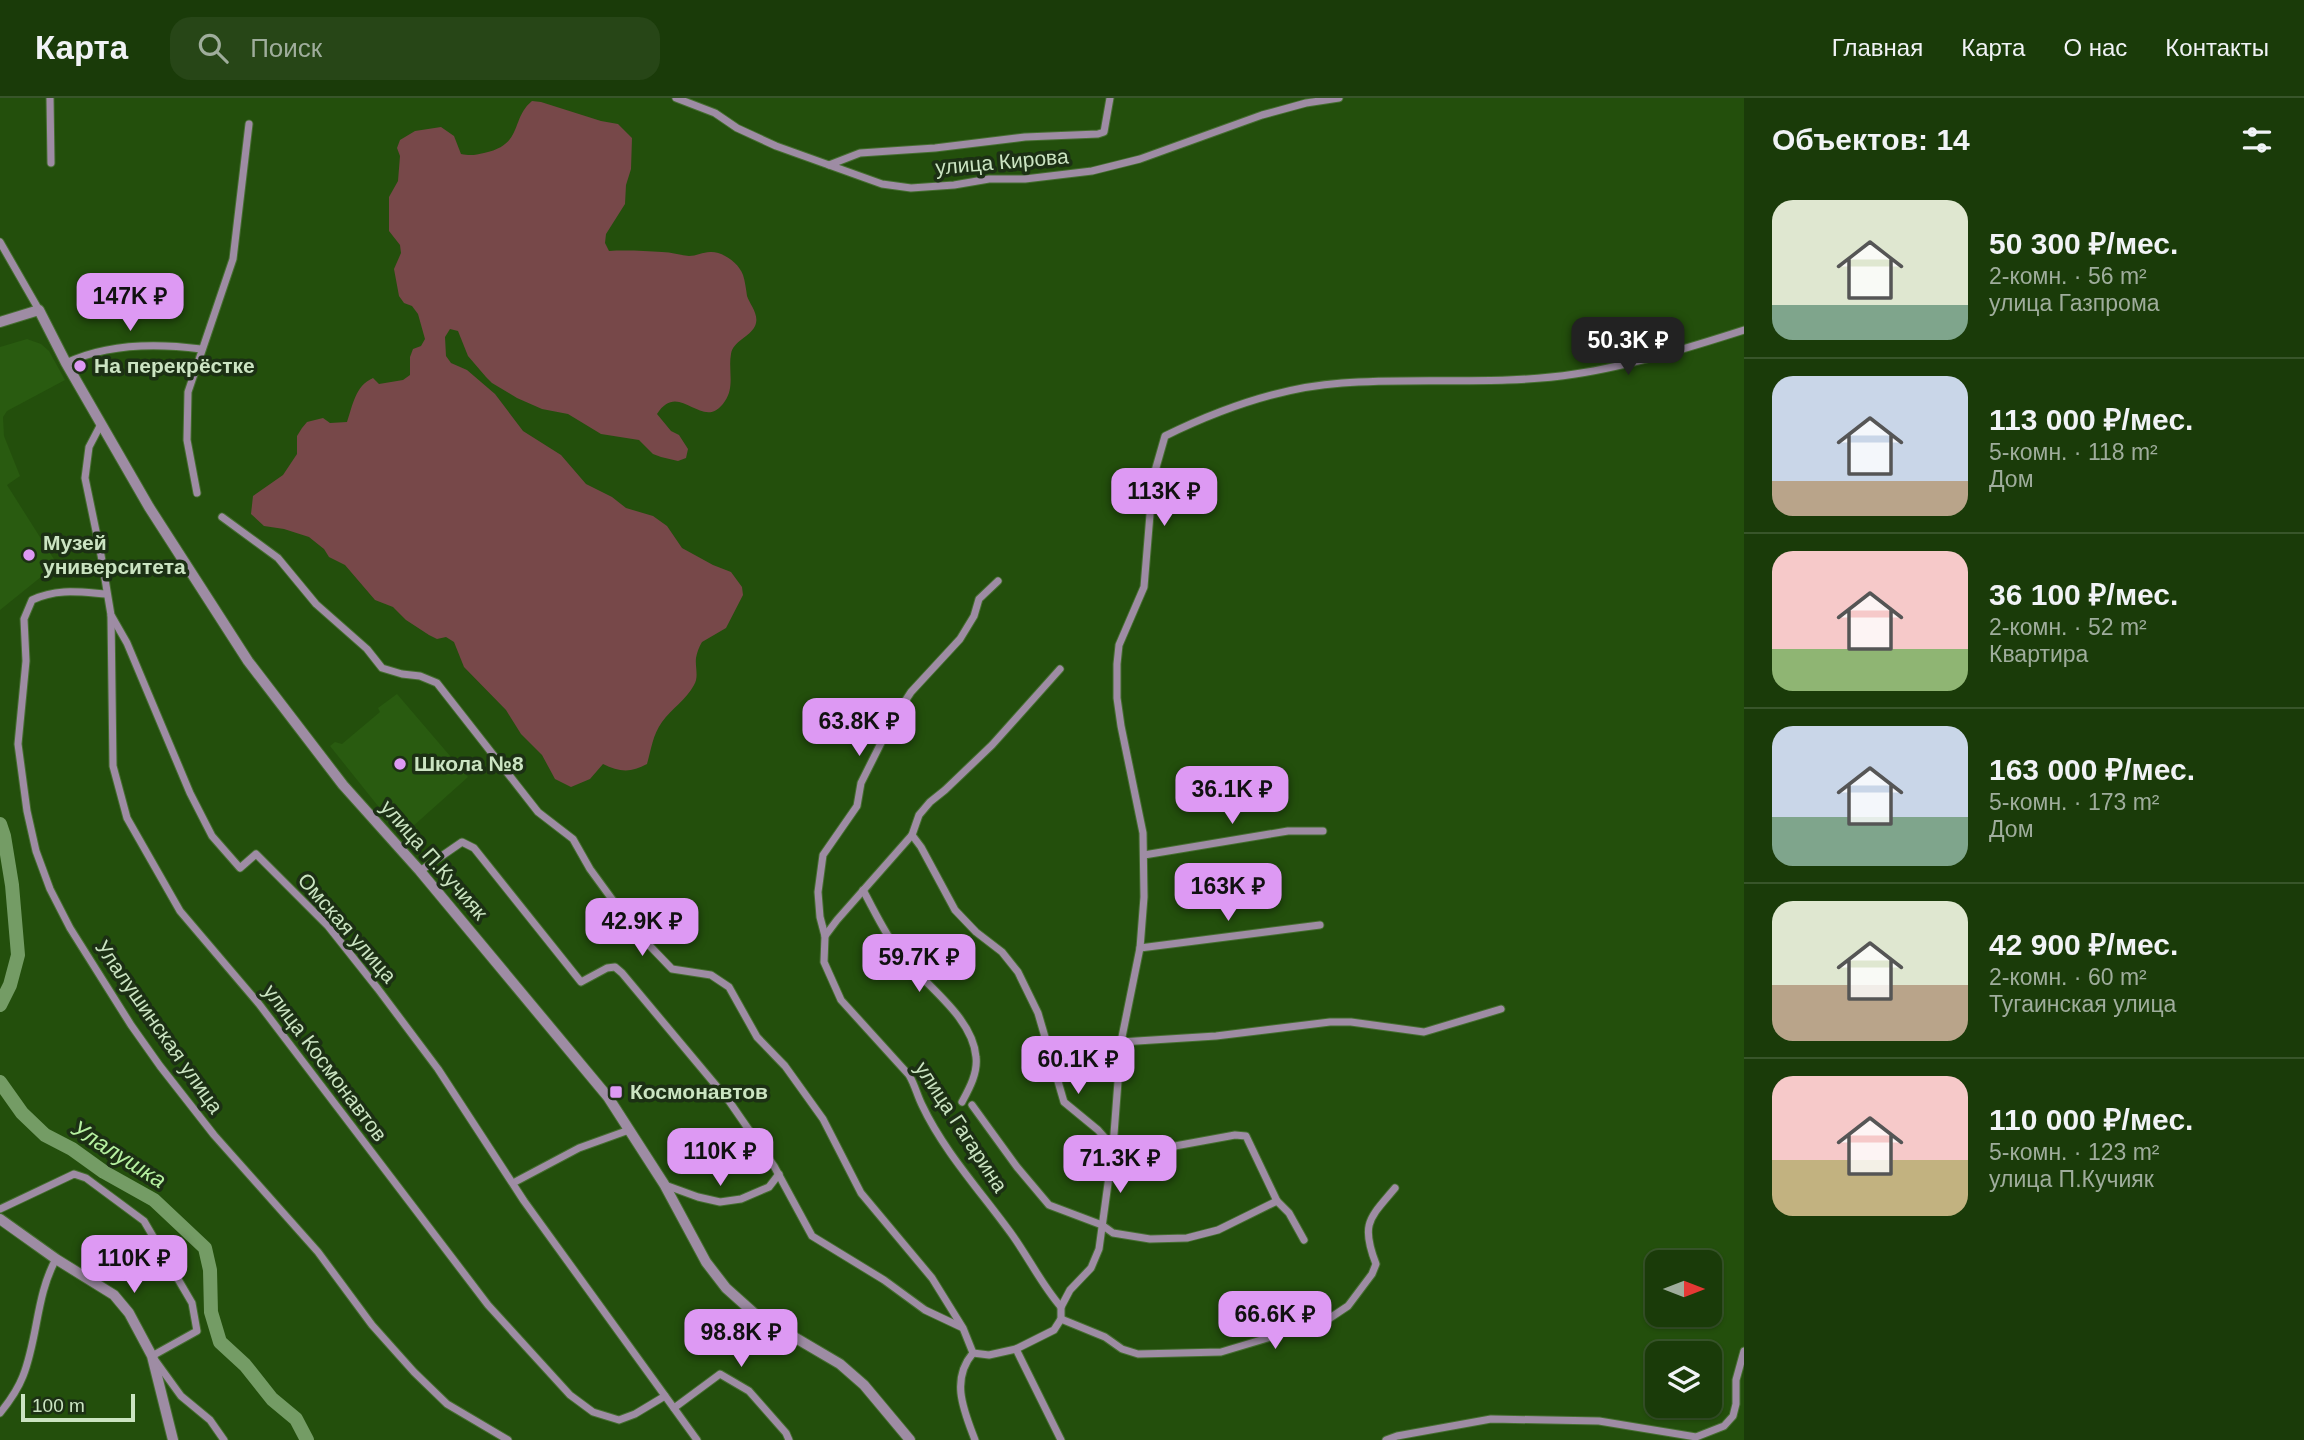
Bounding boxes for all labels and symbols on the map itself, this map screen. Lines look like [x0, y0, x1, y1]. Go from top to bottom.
street label: улица Кирова [934, 144, 1070, 179]
pin: 147K ₽ [73, 274, 187, 333]
pin: 50.3K ₽ [1563, 317, 1693, 377]
place label: На перекрёстке [94, 354, 255, 377]
marker: На перекрёстке [72, 358, 88, 374]
pin: 113K ₽ [1107, 468, 1221, 528]
place label: Музей университета [43, 531, 186, 578]
marker: Музей университета [21, 547, 37, 563]
pin: 63.8K ₽ [794, 698, 924, 758]
place label: Школа №8 [414, 752, 524, 775]
marker: Школа №8 [392, 756, 408, 772]
pin: 36.1K ₽ [1167, 766, 1297, 826]
street label: улица П.Кучияк [376, 795, 493, 925]
pin: 163K ₽ [1171, 864, 1285, 923]
street label: Омская улица [294, 868, 401, 987]
pin: 42.9K ₽ [577, 898, 707, 958]
pin: 59.7K ₽ [854, 934, 984, 994]
street label: Улалушинская улица [91, 936, 228, 1118]
street label: улица Космонавтов [259, 980, 392, 1146]
pin: 60.1K ₽ [1013, 1037, 1143, 1096]
street label: улица Гагарина [911, 1057, 1012, 1197]
place label: Космонавтов [630, 1080, 768, 1103]
marker: Космонавтов [608, 1084, 624, 1100]
water label: Улалушка [66, 1114, 171, 1193]
pin: 110K ₽ [663, 1128, 777, 1188]
pin: 71.3K ₽ [1055, 1136, 1185, 1195]
pin: 110K ₽ [77, 1236, 191, 1295]
north arrow [1645, 1250, 1722, 1326]
pin: 66.6K ₽ [1210, 1292, 1340, 1351]
pin: 98.8K ₽ [676, 1310, 806, 1369]
scale bar [21, 1391, 135, 1423]

